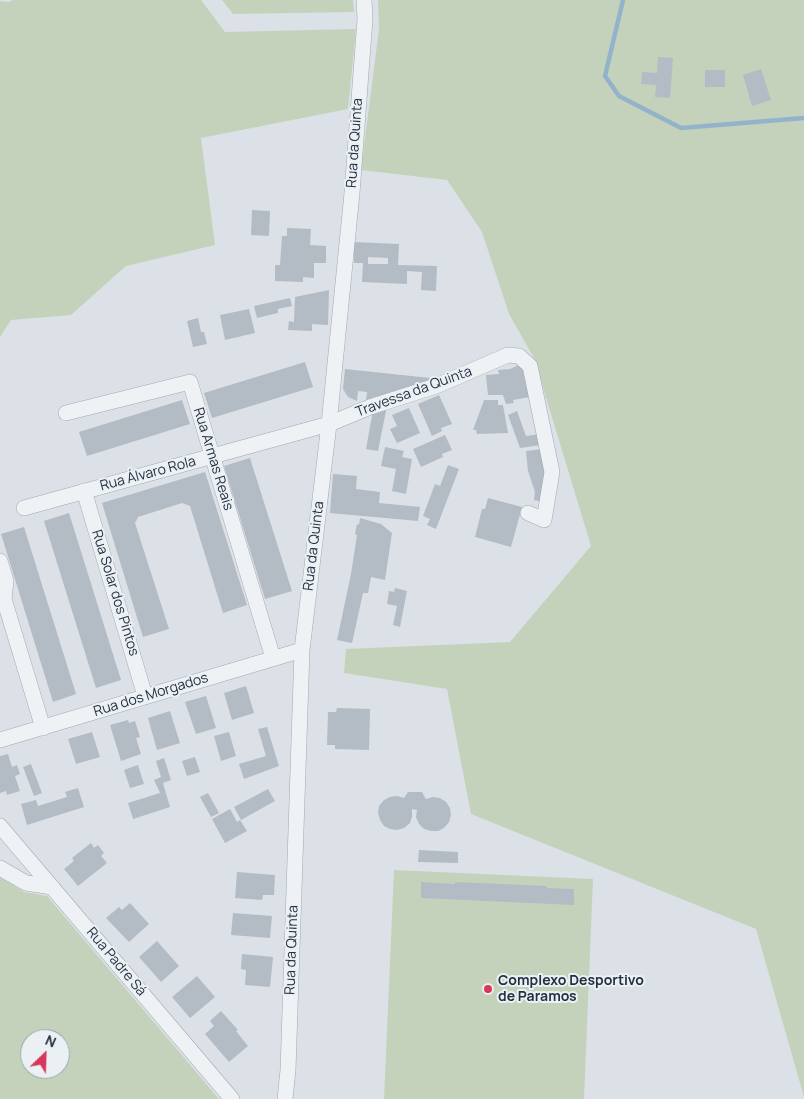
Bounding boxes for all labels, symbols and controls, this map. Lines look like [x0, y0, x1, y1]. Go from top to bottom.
street label: Rua da Quinta [343, 98, 367, 188]
street label: Travessa da Quinta [354, 363, 474, 421]
street label: Rua Armas Reais [189, 406, 237, 512]
street label: Rua Álvaro Rola [98, 453, 198, 495]
street label: Rua da Quinta [300, 500, 328, 592]
street label: Rua Solar dos Pintos [88, 528, 142, 658]
street label: Rua dos Morgados [92, 670, 210, 720]
street label: Rua da Quinta [282, 905, 302, 995]
street label: Rua Padre Sá [82, 924, 150, 1000]
place label: Complexo Desportivo de Paramos [498, 973, 644, 1006]
marker: Complexo Desportivo de Paramos [482, 983, 494, 995]
north arrow [20, 1029, 70, 1079]
text: N [42, 1030, 59, 1051]

